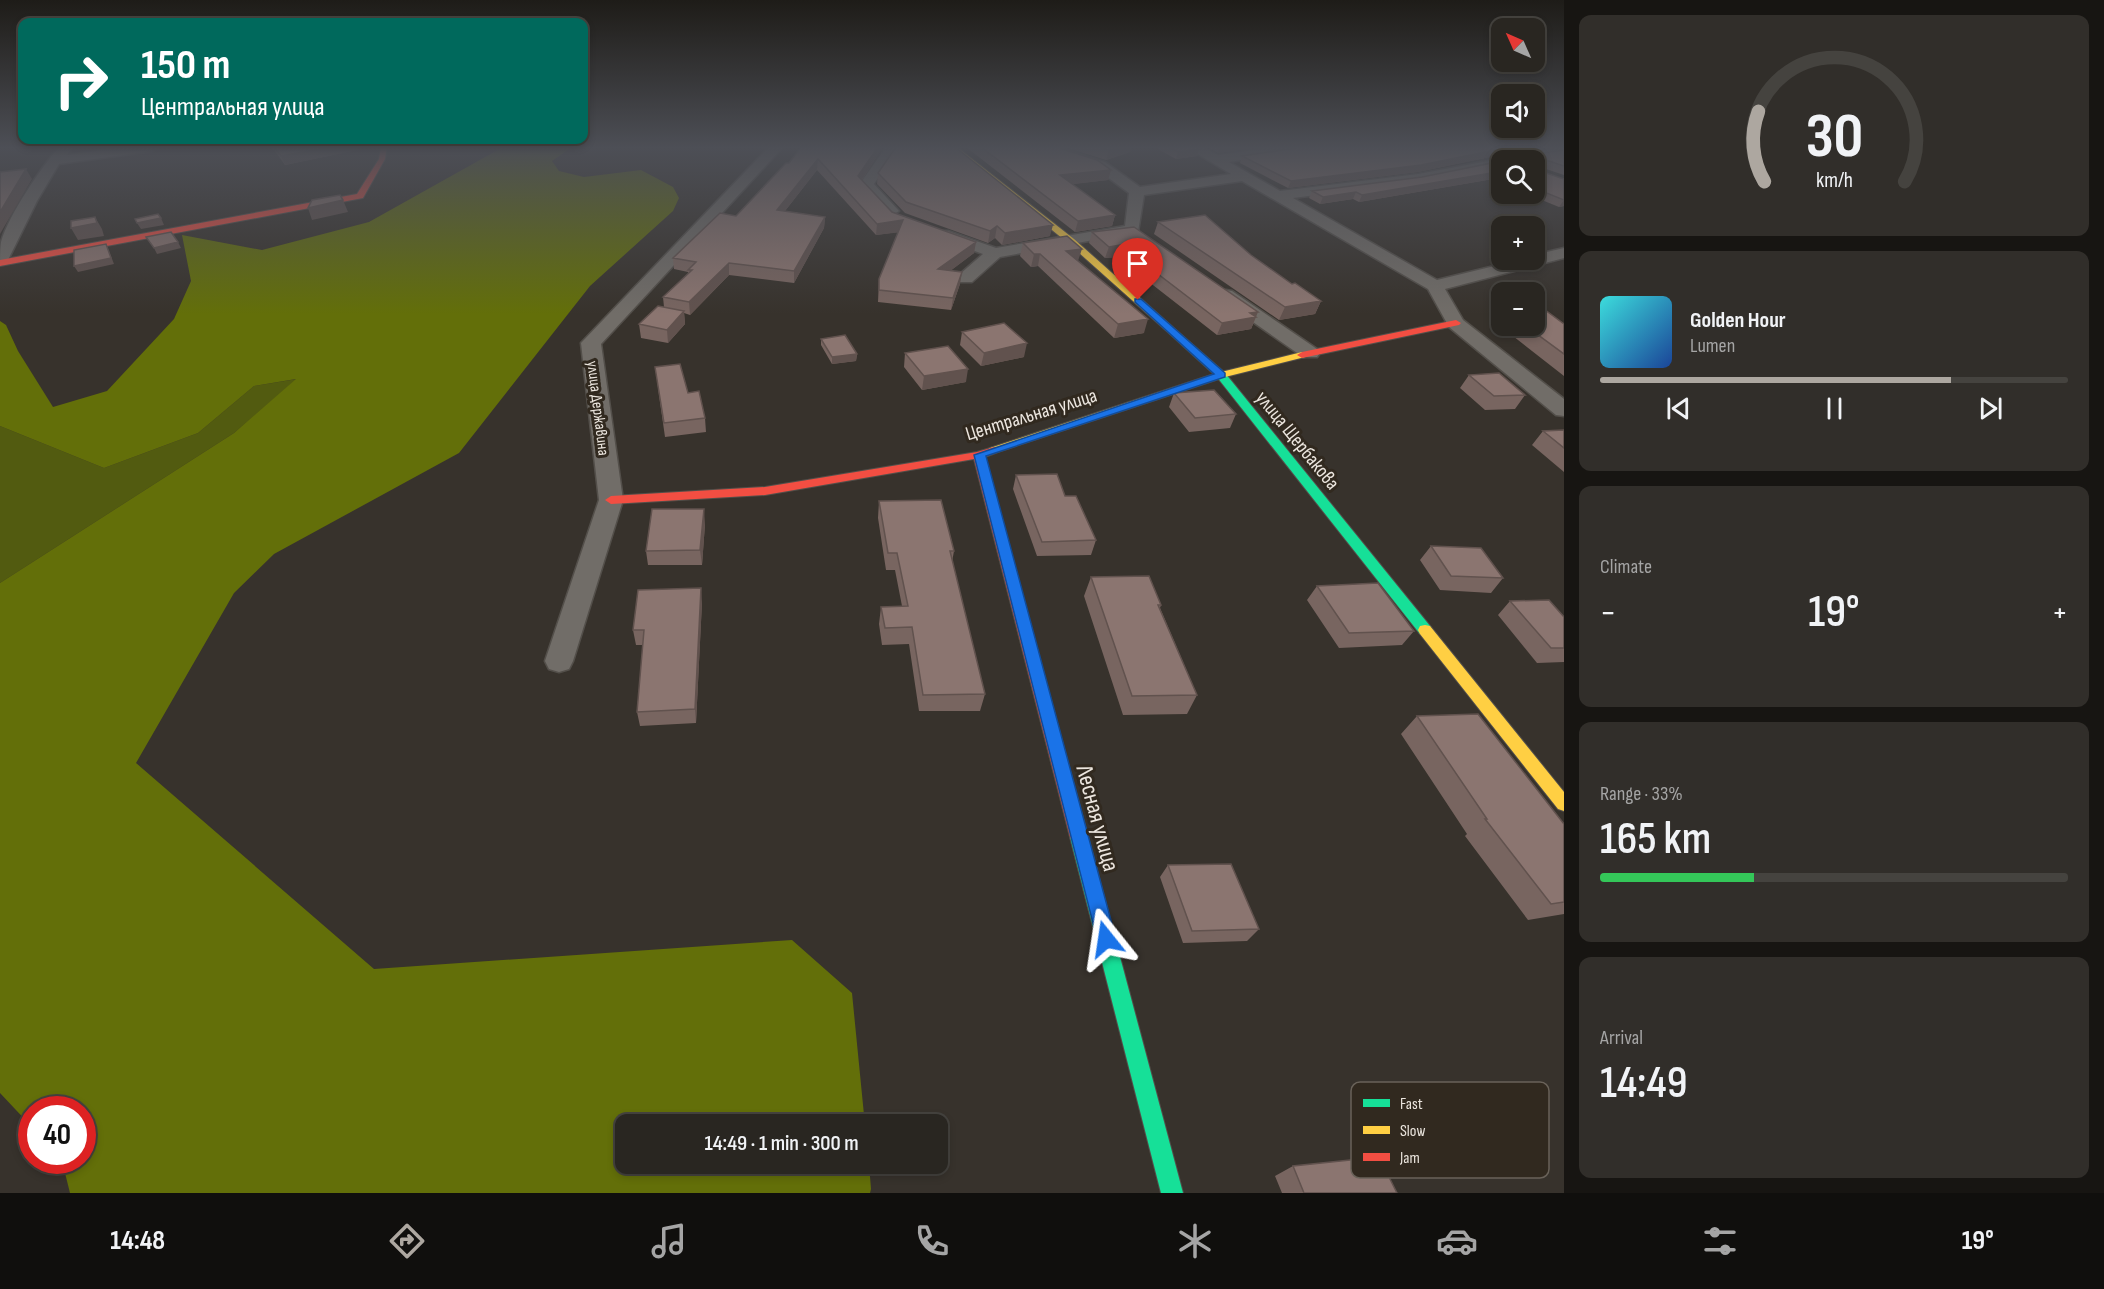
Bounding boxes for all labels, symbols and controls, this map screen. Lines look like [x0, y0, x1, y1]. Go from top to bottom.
north arrow [1491, 18, 1545, 72]
map controls [1491, 18, 1545, 336]
text: 150 m [141, 40, 230, 91]
icon: right [42, 42, 120, 120]
button: sound [1491, 84, 1545, 138]
text: Центральная улица [141, 91, 325, 123]
text: 30 [1805, 100, 1863, 175]
button: search [1491, 150, 1545, 204]
text: km/h [1815, 169, 1853, 194]
button: + [1491, 216, 1545, 270]
pin [1112, 238, 1163, 300]
icon: arrive [1121, 247, 1154, 280]
button: − [1491, 282, 1545, 336]
text: Golden Hour [1690, 307, 1786, 334]
text: Lumen [1690, 334, 1735, 358]
street label: улица Державина [582, 360, 613, 457]
street label: Центральная улица [963, 384, 1100, 446]
street label: улица Щербакова [1250, 386, 1344, 495]
icon: previous [1662, 392, 1695, 425]
icon: pause [1818, 392, 1851, 425]
icon: next [1974, 392, 2007, 425]
text: Climate [1600, 555, 1652, 579]
text: 19° [1808, 585, 1860, 640]
text: − [1600, 593, 1616, 633]
text: + [2052, 593, 2068, 633]
street label: Лесная улица [1069, 761, 1126, 874]
text: Range · 33% [1600, 782, 1683, 806]
text: 165 km [1600, 812, 1711, 867]
position arrow [1074, 907, 1138, 971]
text: Arrival [1600, 1026, 1643, 1050]
text: 14:49 [1600, 1056, 1687, 1111]
legend [1351, 1082, 1549, 1178]
text: Fast [1400, 1095, 1423, 1114]
speed limit sign: 40 [18, 1096, 96, 1174]
text: Slow [1400, 1122, 1425, 1141]
text: 14:49 · 1 min · 300 m [704, 1130, 859, 1157]
text: Jam [1399, 1149, 1420, 1168]
icon: directions [386, 1220, 428, 1262]
icon: music [648, 1220, 690, 1262]
icon: phone [911, 1220, 953, 1262]
icon: climate [1174, 1220, 1216, 1262]
icon: car [1436, 1220, 1478, 1262]
icon: filters [1699, 1220, 1741, 1262]
text: 14:48 [110, 1225, 165, 1257]
text: 19° [1962, 1225, 1994, 1257]

